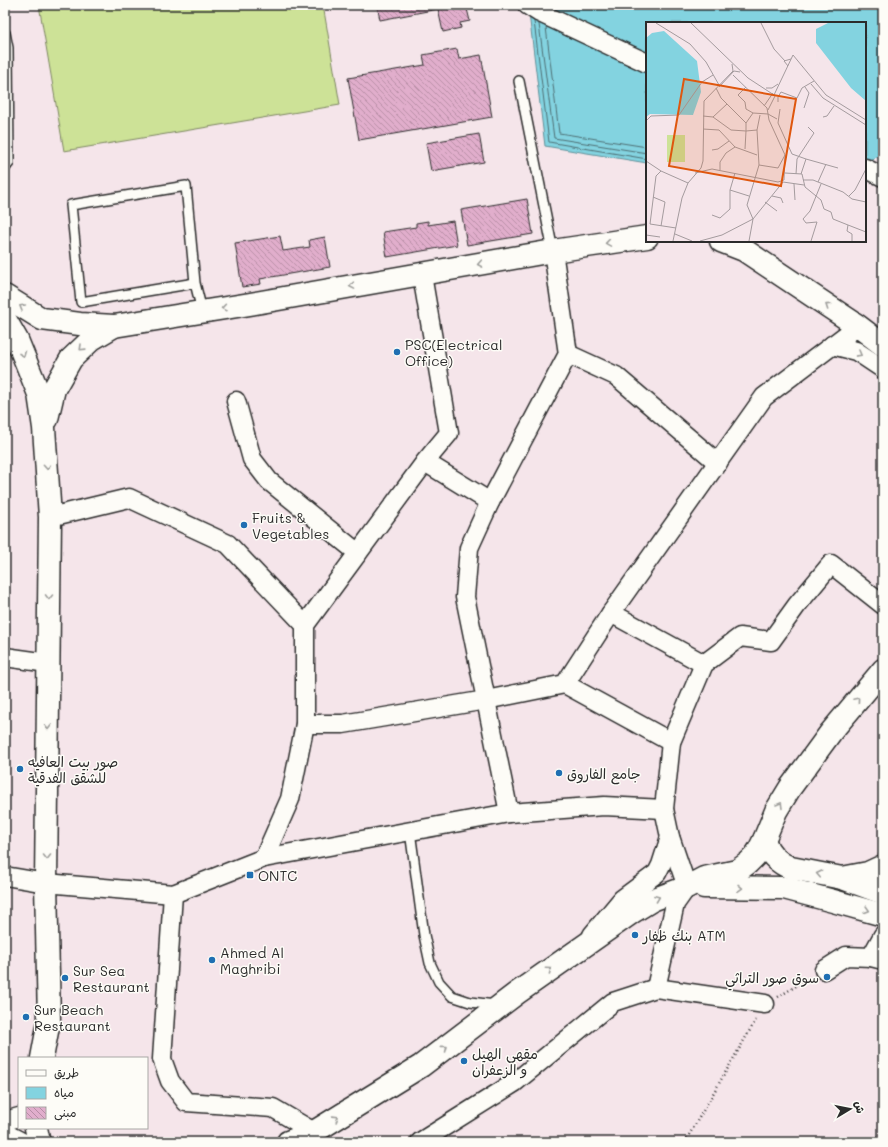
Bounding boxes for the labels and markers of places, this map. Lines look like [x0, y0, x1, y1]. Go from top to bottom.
place label: PSC(Electrical Office) [405, 335, 503, 370]
marker: PSC(Electrical Office) [392, 347, 402, 357]
place label: Fruits & Vegetables [252, 508, 329, 543]
marker: Fruits & Vegetables [239, 520, 249, 530]
place label: صور بيت العافيه للشقق الفدقية [28, 752, 118, 787]
marker: صور بيت العافيه للشقق الفدقية [15, 764, 25, 774]
place label: جامع الفاروق [567, 764, 641, 785]
marker: جامع الفاروق [554, 768, 564, 778]
place label: ONTC [258, 866, 297, 885]
marker: ONTC [245, 870, 255, 880]
place label: بنك ظفار ATM [642, 926, 726, 945]
marker: بنك ظفار ATM [630, 930, 640, 940]
place label: Ahmed Al Maghribi [220, 943, 284, 978]
marker: Ahmed Al Maghribi [207, 955, 217, 965]
place label: Sur Sea Restaurant [73, 961, 150, 996]
place label: سوق صور التراثي [725, 968, 819, 991]
marker: سوق صور التراثي [822, 972, 832, 982]
marker: Sur Sea Restaurant [60, 973, 70, 983]
place label: Sur Beach Restaurant [34, 1000, 111, 1035]
marker: Sur Beach Restaurant [21, 1012, 31, 1022]
place label: مقهى الهيل و الزعفران [472, 1044, 538, 1079]
marker: مقهى الهيل و الزعفران [459, 1056, 469, 1066]

